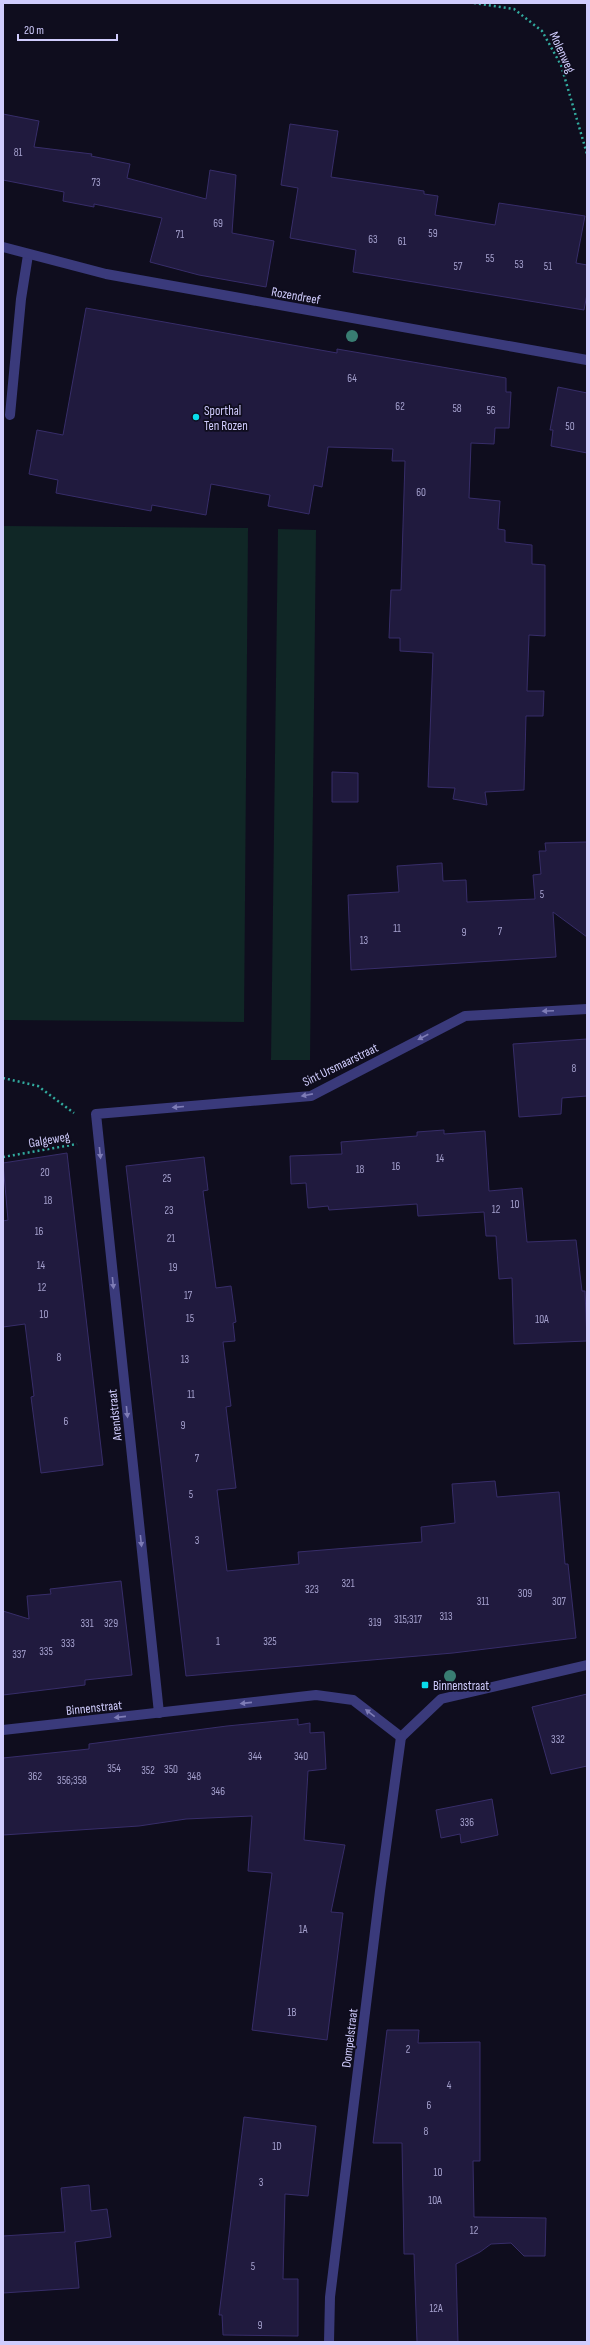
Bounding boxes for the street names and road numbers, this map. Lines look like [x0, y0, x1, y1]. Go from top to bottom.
street label: Molenweg [546, 29, 579, 76]
street label: Rozendreef [270, 284, 322, 308]
street label: Sint Ursmaarstraat [300, 1040, 381, 1090]
street label: Galgeweg [27, 1128, 71, 1151]
street label: Arendstraat [104, 1388, 126, 1442]
street label: Binnenstraat [65, 1697, 123, 1719]
street label: Dompelstraat [338, 2008, 362, 2069]

